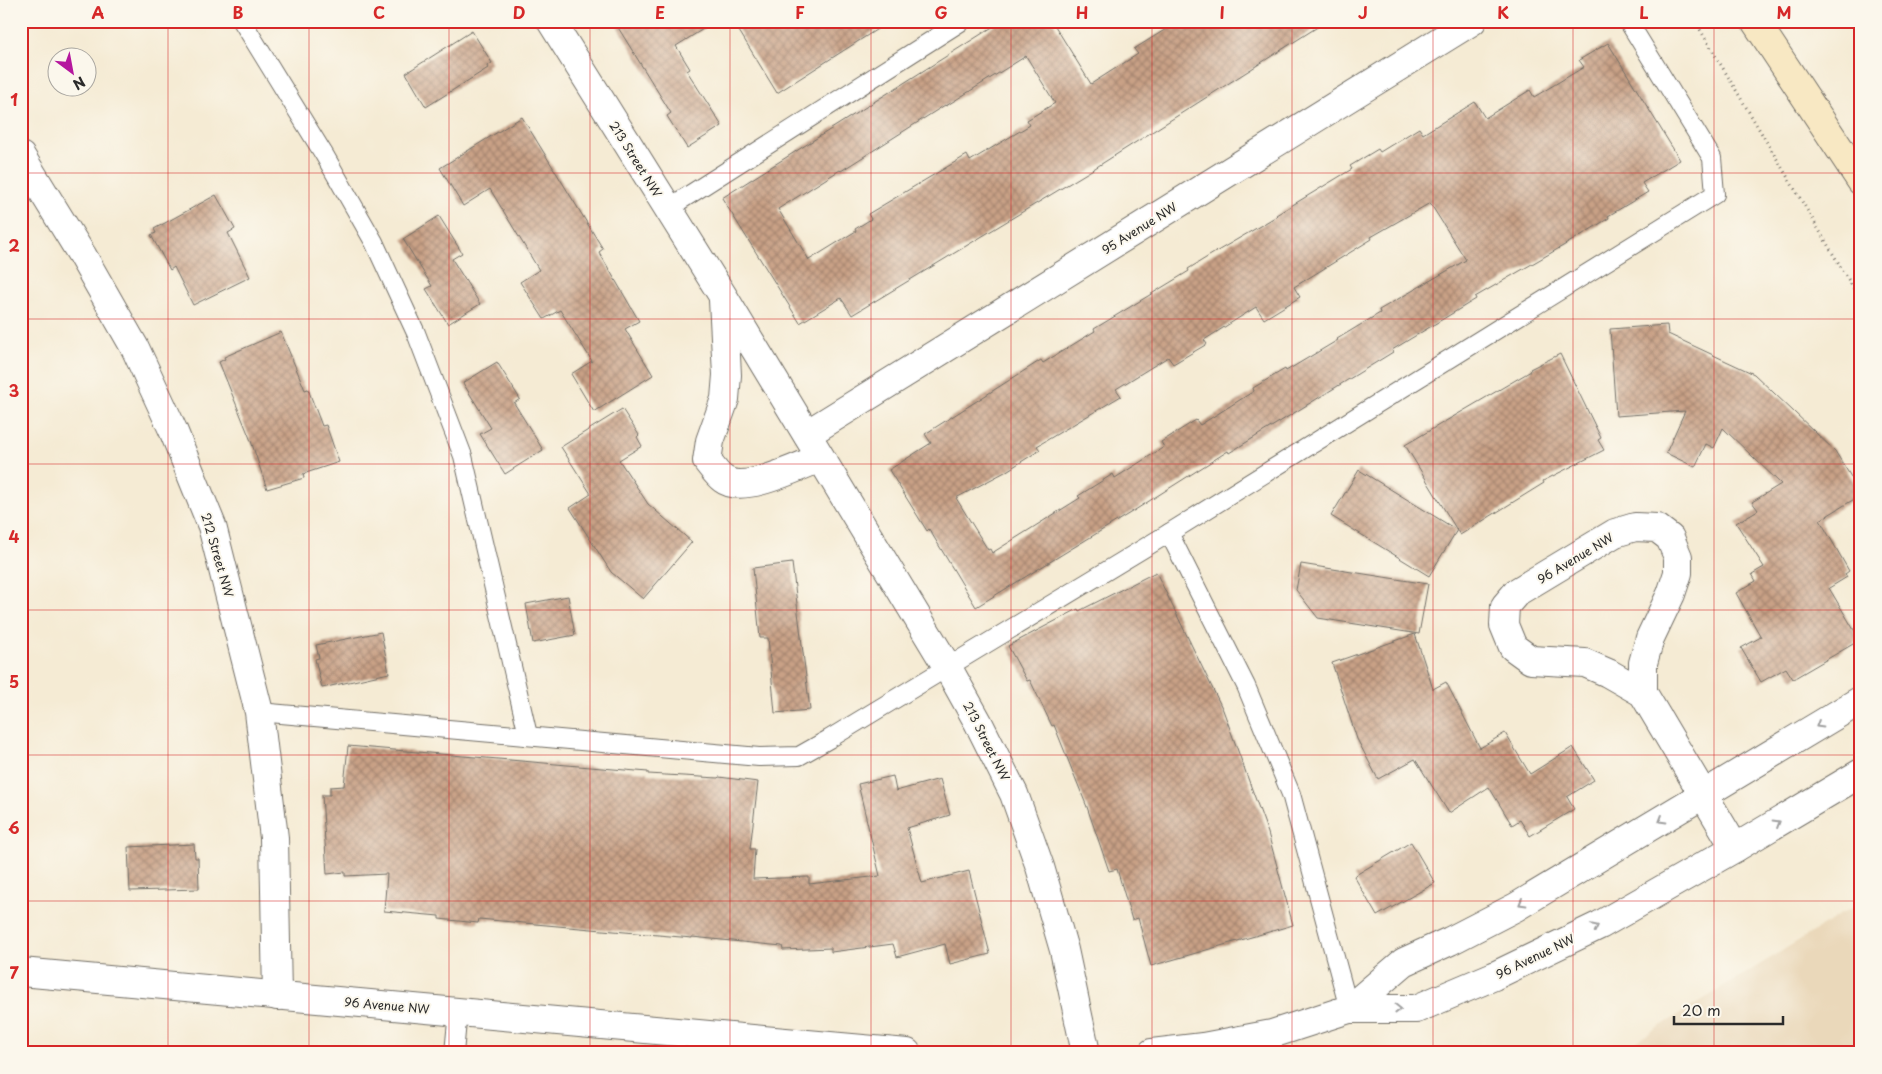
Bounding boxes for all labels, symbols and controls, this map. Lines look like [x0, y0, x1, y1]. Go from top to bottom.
text: A [92, 0, 105, 24]
text: B [233, 0, 244, 24]
text: C [373, 0, 385, 24]
text: D [513, 0, 525, 24]
text: E [655, 0, 665, 24]
text: F [795, 0, 805, 24]
text: G [934, 0, 948, 24]
text: H [1076, 0, 1088, 24]
text: I [1219, 0, 1225, 24]
text: J [1358, 0, 1368, 24]
text: K [1497, 0, 1509, 24]
text: L [1639, 0, 1649, 24]
text: M [1776, 0, 1792, 24]
north arrow [48, 48, 98, 98]
text: N [69, 72, 89, 95]
text: 1 [10, 87, 18, 111]
street label: 213 Street NW [605, 117, 667, 201]
street label: 95 Avenue NW [1098, 197, 1181, 258]
text: 2 [8, 233, 20, 257]
text: 3 [9, 378, 19, 402]
street label: 212 Street NW [197, 511, 239, 599]
text: 4 [9, 524, 20, 548]
street label: 96 Avenue NW [1534, 528, 1617, 588]
text: 5 [9, 669, 19, 693]
street label: 213 Street NW [959, 698, 1015, 784]
one-way arrow [1816, 719, 1825, 728]
one-way arrow [1658, 814, 1667, 824]
text: 6 [8, 815, 20, 839]
one-way arrow [1771, 820, 1780, 830]
one-way arrow [1519, 897, 1528, 907]
one-way arrow [1590, 923, 1599, 933]
street label: 96 Avenue NW [1493, 929, 1578, 983]
text: 7 [9, 960, 19, 984]
street label: 96 Avenue NW [344, 992, 431, 1018]
scale bar [1674, 994, 1783, 1026]
text: 20 m [1682, 998, 1721, 1021]
one-way arrow [1394, 1004, 1402, 1014]

